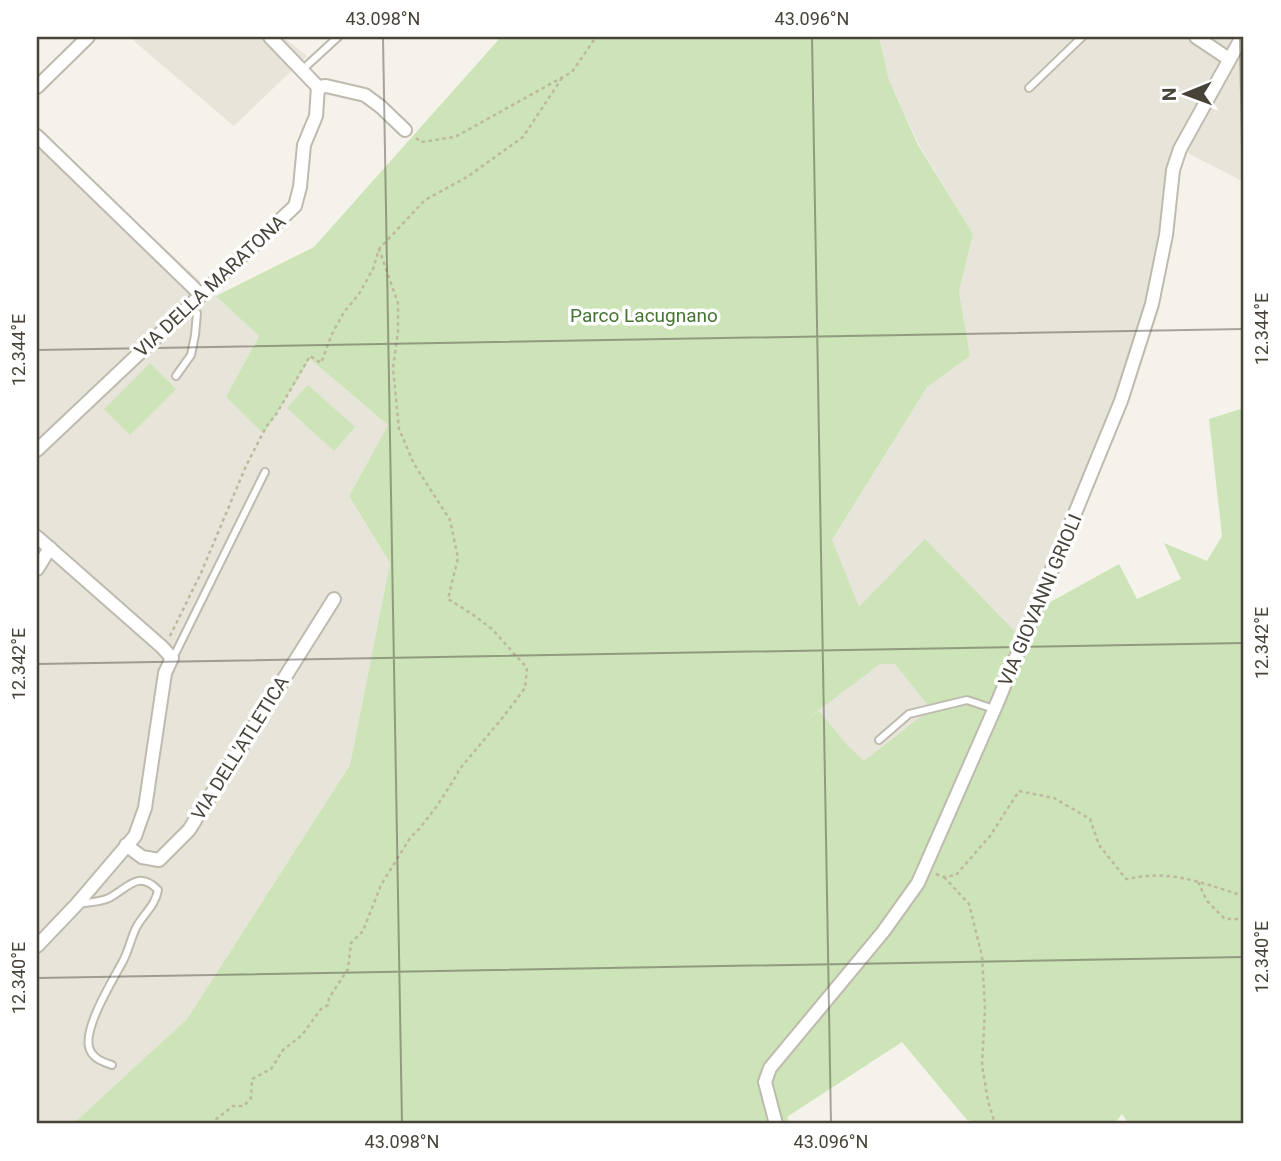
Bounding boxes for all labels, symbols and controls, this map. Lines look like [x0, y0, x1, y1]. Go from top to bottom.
text: 43.098°N [346, 8, 420, 29]
text: 43.096°N [775, 8, 849, 29]
north arrow [1152, 60, 1222, 130]
text: N [1158, 87, 1181, 101]
street label: VIA DELLA MARATONA [130, 210, 291, 362]
text: 12.344°E [1251, 293, 1272, 365]
park label: Parco Lacugnano [570, 304, 718, 327]
text: 12.344°E [8, 314, 29, 386]
street label: VIA GIOVANNI GRIOLI [993, 511, 1087, 689]
text: 12.342°E [1251, 607, 1272, 679]
text: 12.342°E [8, 628, 29, 700]
street label: VIA DELL'ATLETICA [186, 671, 294, 824]
text: 12.340°E [1251, 921, 1272, 993]
text: 12.340°E [8, 942, 29, 1014]
text: 43.098°N [365, 1131, 439, 1152]
text: 43.096°N [794, 1131, 868, 1152]

